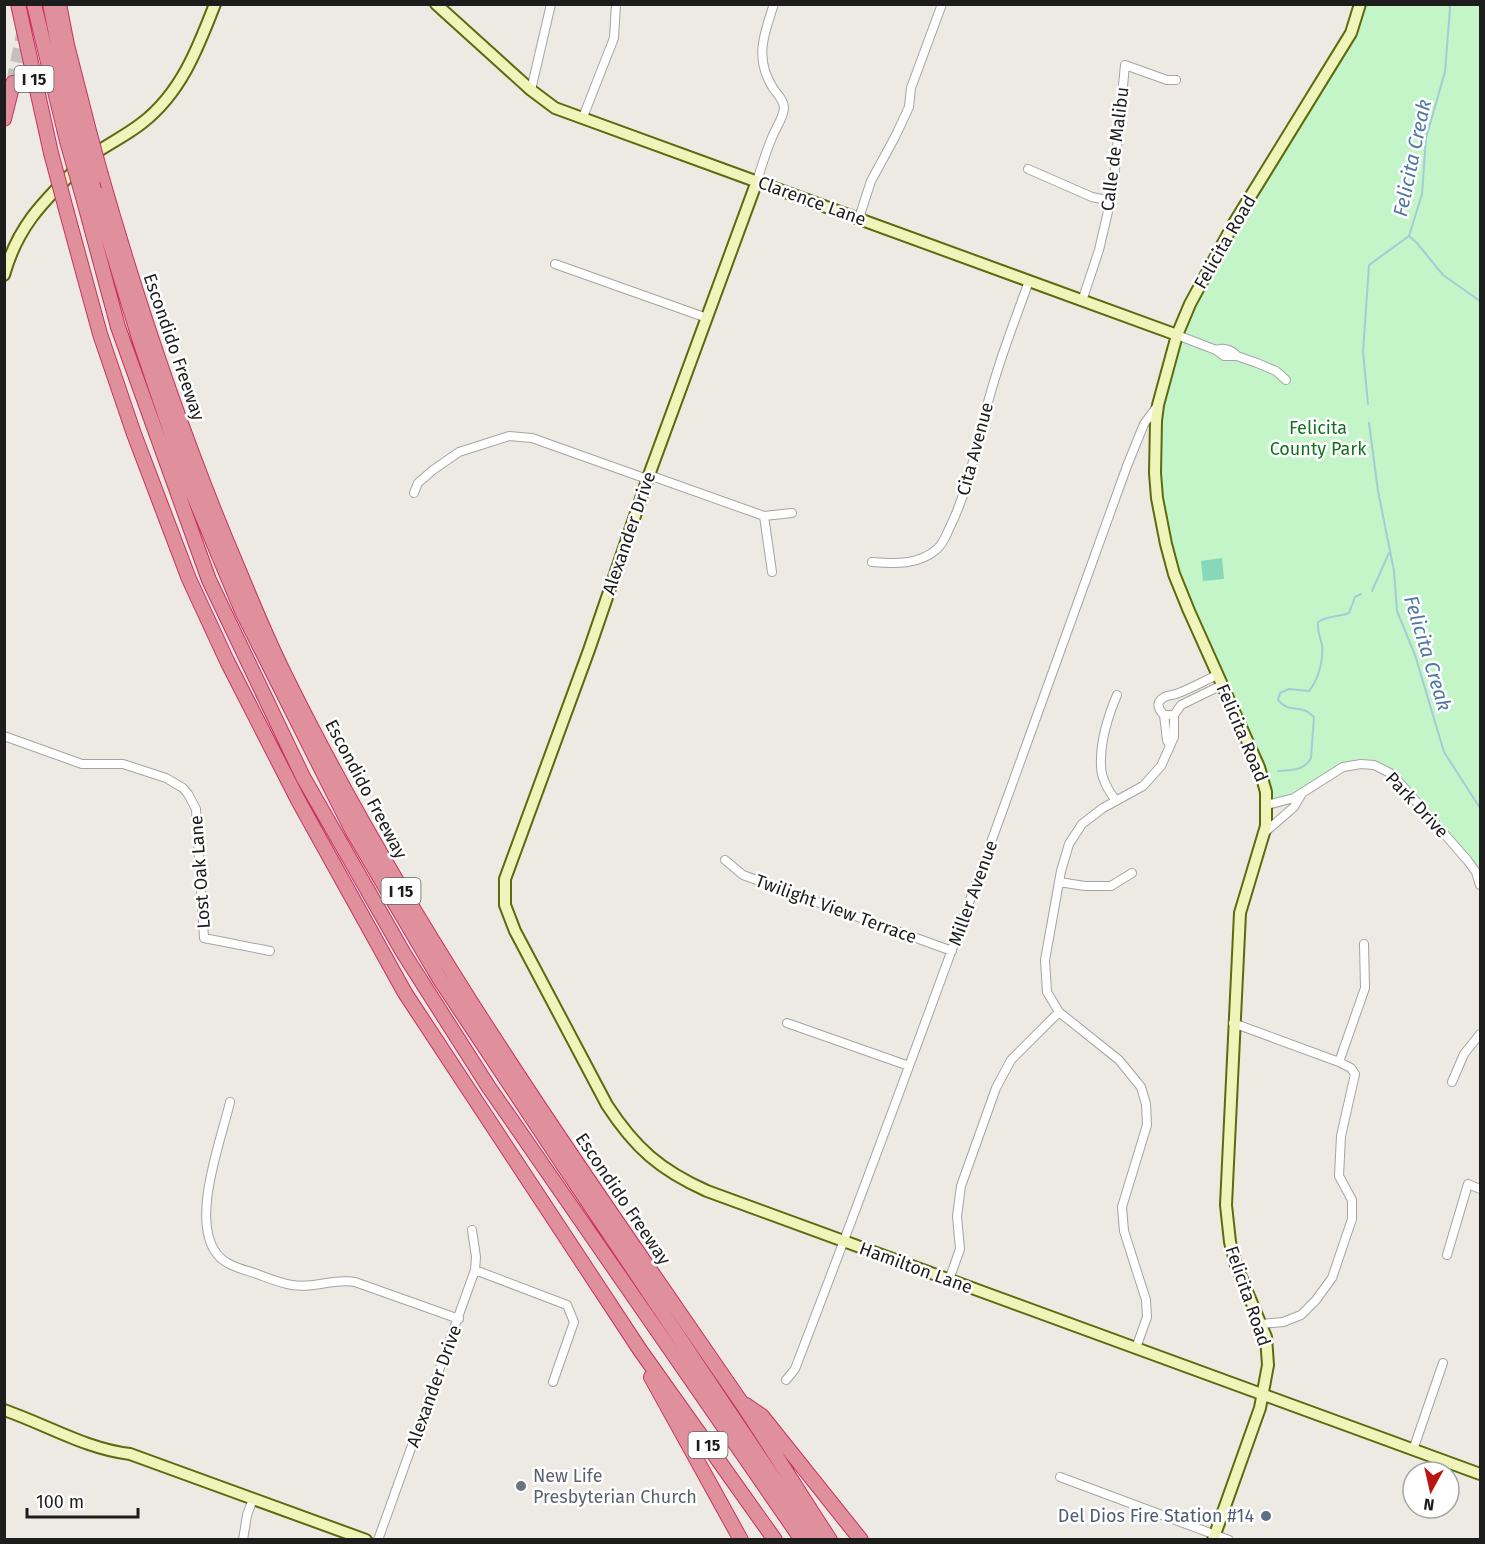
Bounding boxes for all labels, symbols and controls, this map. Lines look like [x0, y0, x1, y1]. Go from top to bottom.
road number: I 15 [15, 66, 54, 92]
street label: Calle de Malibu [1096, 86, 1134, 212]
water label: Felicita Creak [1388, 97, 1436, 219]
street label: Clarence Lane [755, 171, 869, 231]
street label: Felicita Road [1189, 191, 1261, 293]
street label: Escondido Freeway [138, 270, 210, 424]
street label: Cita Avenue [952, 400, 998, 498]
park label: Felicita County Park [1270, 417, 1367, 460]
street label: Alexander Drive [598, 469, 660, 597]
water label: Felicita Creak [1399, 592, 1457, 714]
street label: Felicita Road [1211, 681, 1273, 785]
street label: Escondido Freeway [320, 716, 412, 862]
street label: Park Drive [1381, 767, 1453, 843]
street label: Lost Oak Lane [185, 815, 215, 929]
street label: Miller Avenue [944, 837, 1002, 949]
street label: Twilight View Terrace [752, 870, 920, 948]
road number: I 15 [382, 878, 420, 904]
street label: Escondido Freeway [571, 1129, 675, 1269]
street label: Hamilton Lane [856, 1237, 976, 1299]
street label: Felicita Road [1221, 1243, 1275, 1349]
street label: Alexander Drive [402, 1322, 466, 1450]
road number: I 15 [688, 1432, 728, 1458]
north arrow [1401, 1460, 1461, 1520]
place label: New Life Presbyterian Church [533, 1465, 697, 1508]
marker: New Life Presbyterian Church [514, 1479, 528, 1493]
scale bar [27, 1481, 138, 1519]
text: 100 m [36, 1491, 84, 1513]
text: N [1422, 1494, 1436, 1515]
place label: Del Dios Fire Station #14 [1058, 1505, 1254, 1527]
marker: Del Dios Fire Station #14 [1259, 1509, 1273, 1523]

